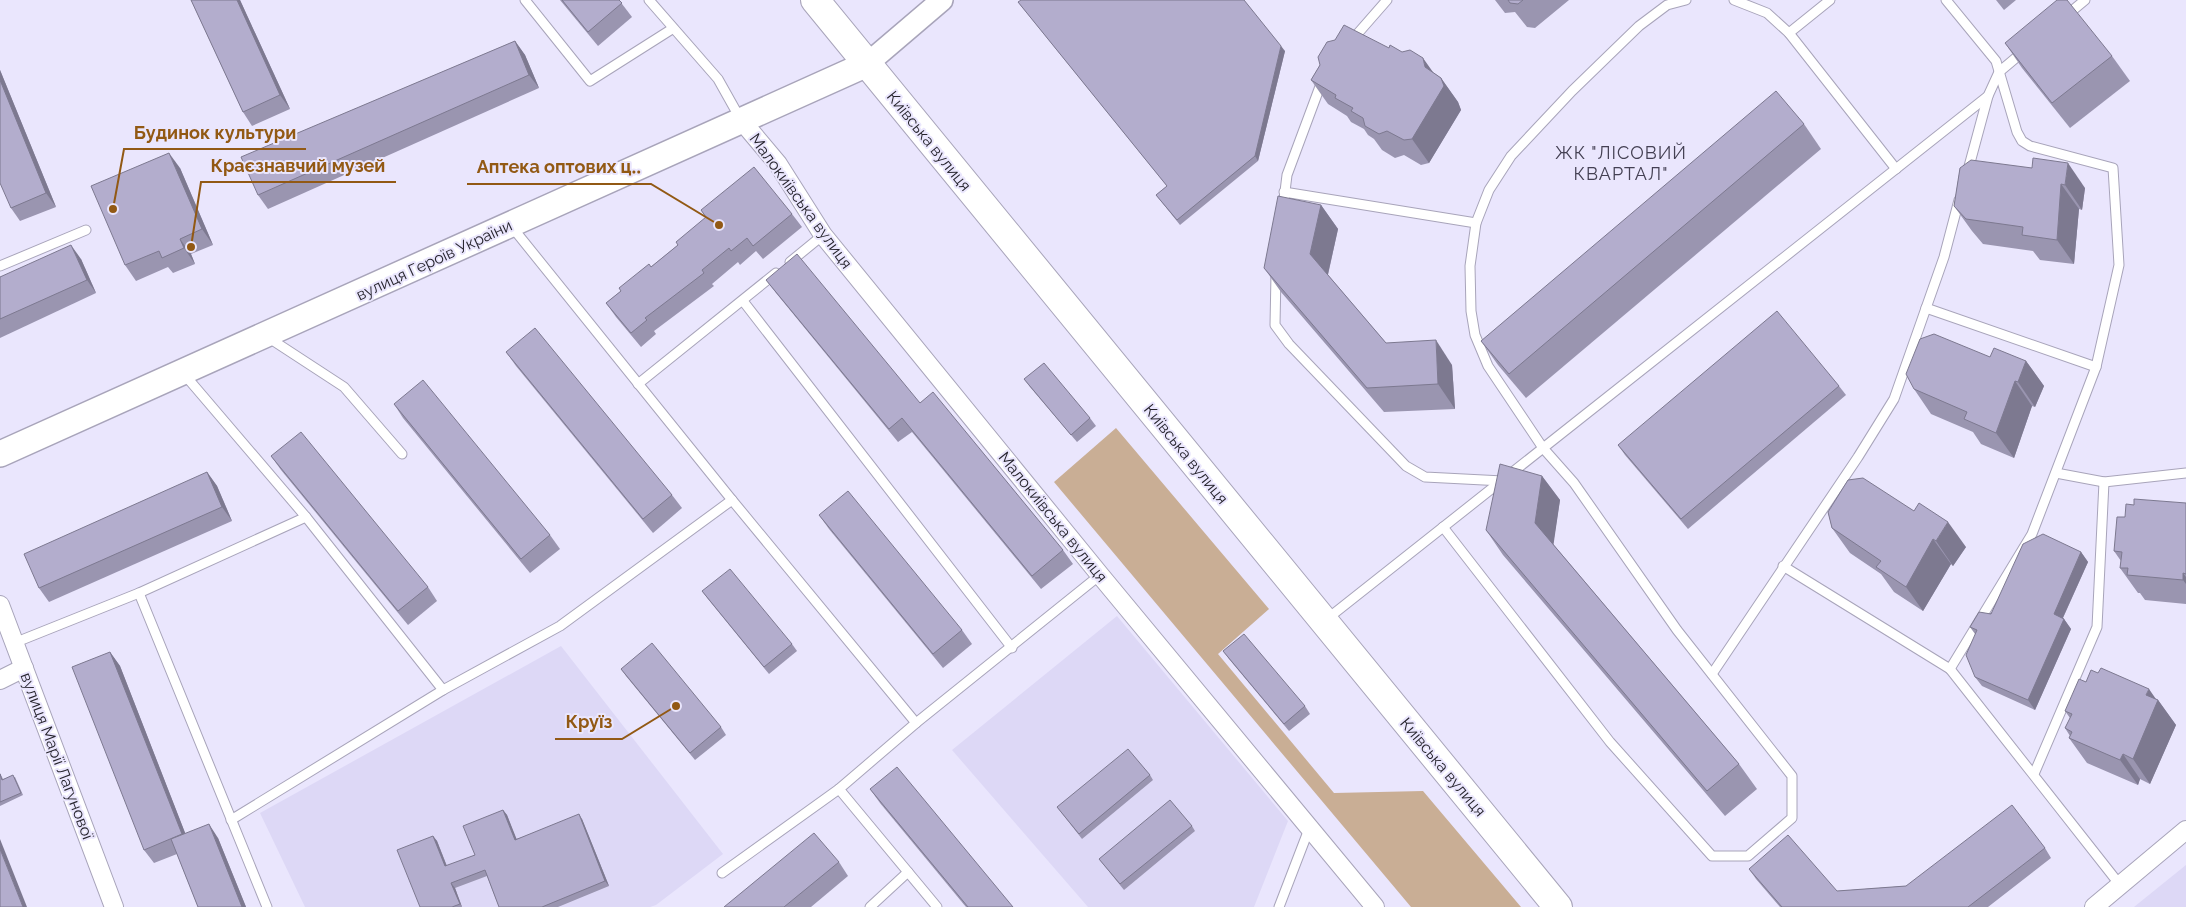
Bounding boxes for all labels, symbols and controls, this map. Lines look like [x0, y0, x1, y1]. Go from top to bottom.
street label: Київська вулиця [883, 87, 975, 195]
callout: Будинок культури [124, 116, 306, 149]
text: Будинок культури [134, 122, 296, 143]
street label: Малокиївська вулиця [746, 130, 856, 272]
district label: ЖК "ЛІСОВИЙ КВАРТАЛ" [1555, 142, 1687, 184]
callout: Краєзнавчий музей [201, 149, 396, 182]
callout: Аптека оптових ц‥ [467, 151, 651, 184]
text: Краєзнавчий музей [211, 155, 385, 176]
text: Аптека оптових ц‥ [477, 156, 641, 177]
street label: вулиця Героїв України [353, 216, 515, 304]
street label: Київська вулиця [1140, 400, 1232, 508]
street label: Малокиївська вулиця [995, 448, 1111, 586]
street label: вулиця Марії Лагунової [16, 670, 98, 842]
callout: Круїз [555, 706, 622, 739]
text: Круїз [566, 711, 613, 732]
street label: Київська вулиця [1396, 714, 1490, 820]

